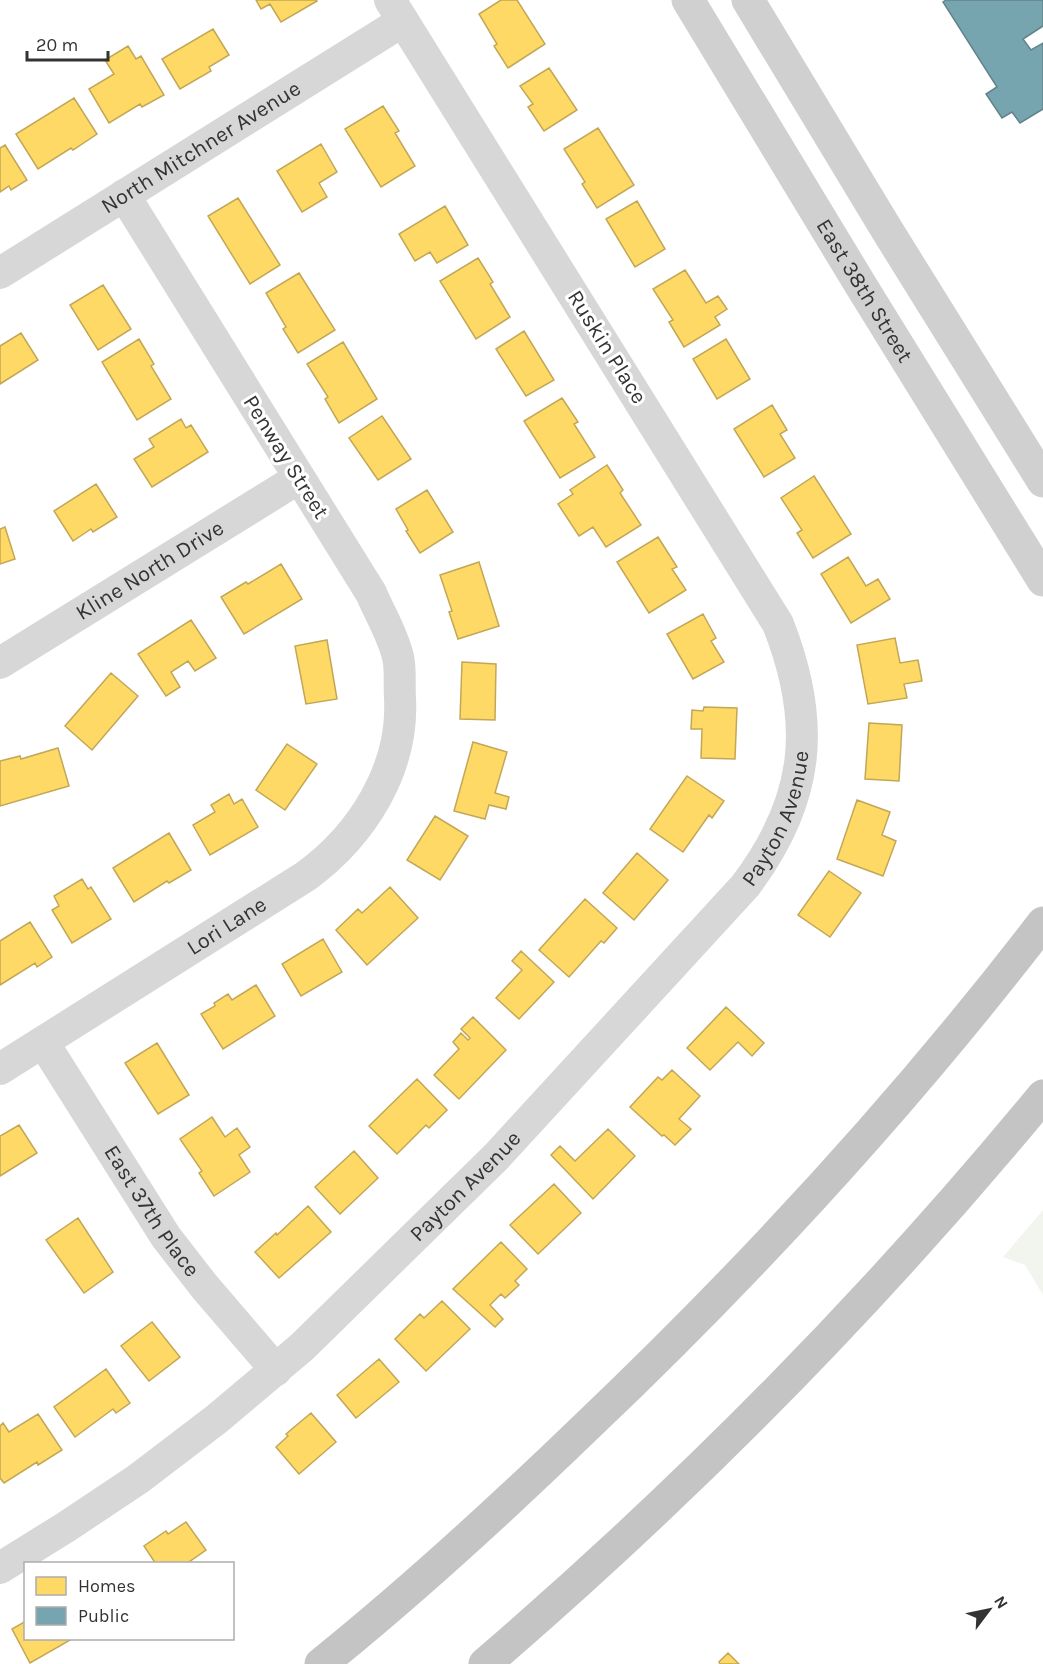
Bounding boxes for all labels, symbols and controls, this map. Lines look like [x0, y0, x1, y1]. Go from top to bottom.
scale bar [27, 24, 108, 62]
text: 20 m [36, 34, 78, 56]
street label: North Mitchner Avenue [96, 75, 305, 219]
street label: East 38th Street [811, 214, 918, 367]
street label: Ruskin Place [562, 285, 652, 409]
street label: Penway Street [238, 390, 334, 524]
street label: Kline North Drive [71, 515, 228, 626]
street label: Payton Avenue [736, 750, 814, 891]
street label: Lori Lane [182, 891, 271, 961]
street label: Payton Avenue [405, 1126, 526, 1247]
street label: East 37th Place [98, 1140, 205, 1282]
legend [24, 1562, 234, 1640]
text: Homes [78, 1575, 135, 1597]
north arrow [959, 1580, 1019, 1640]
text: N [990, 1592, 1012, 1612]
text: Public [78, 1605, 129, 1627]

